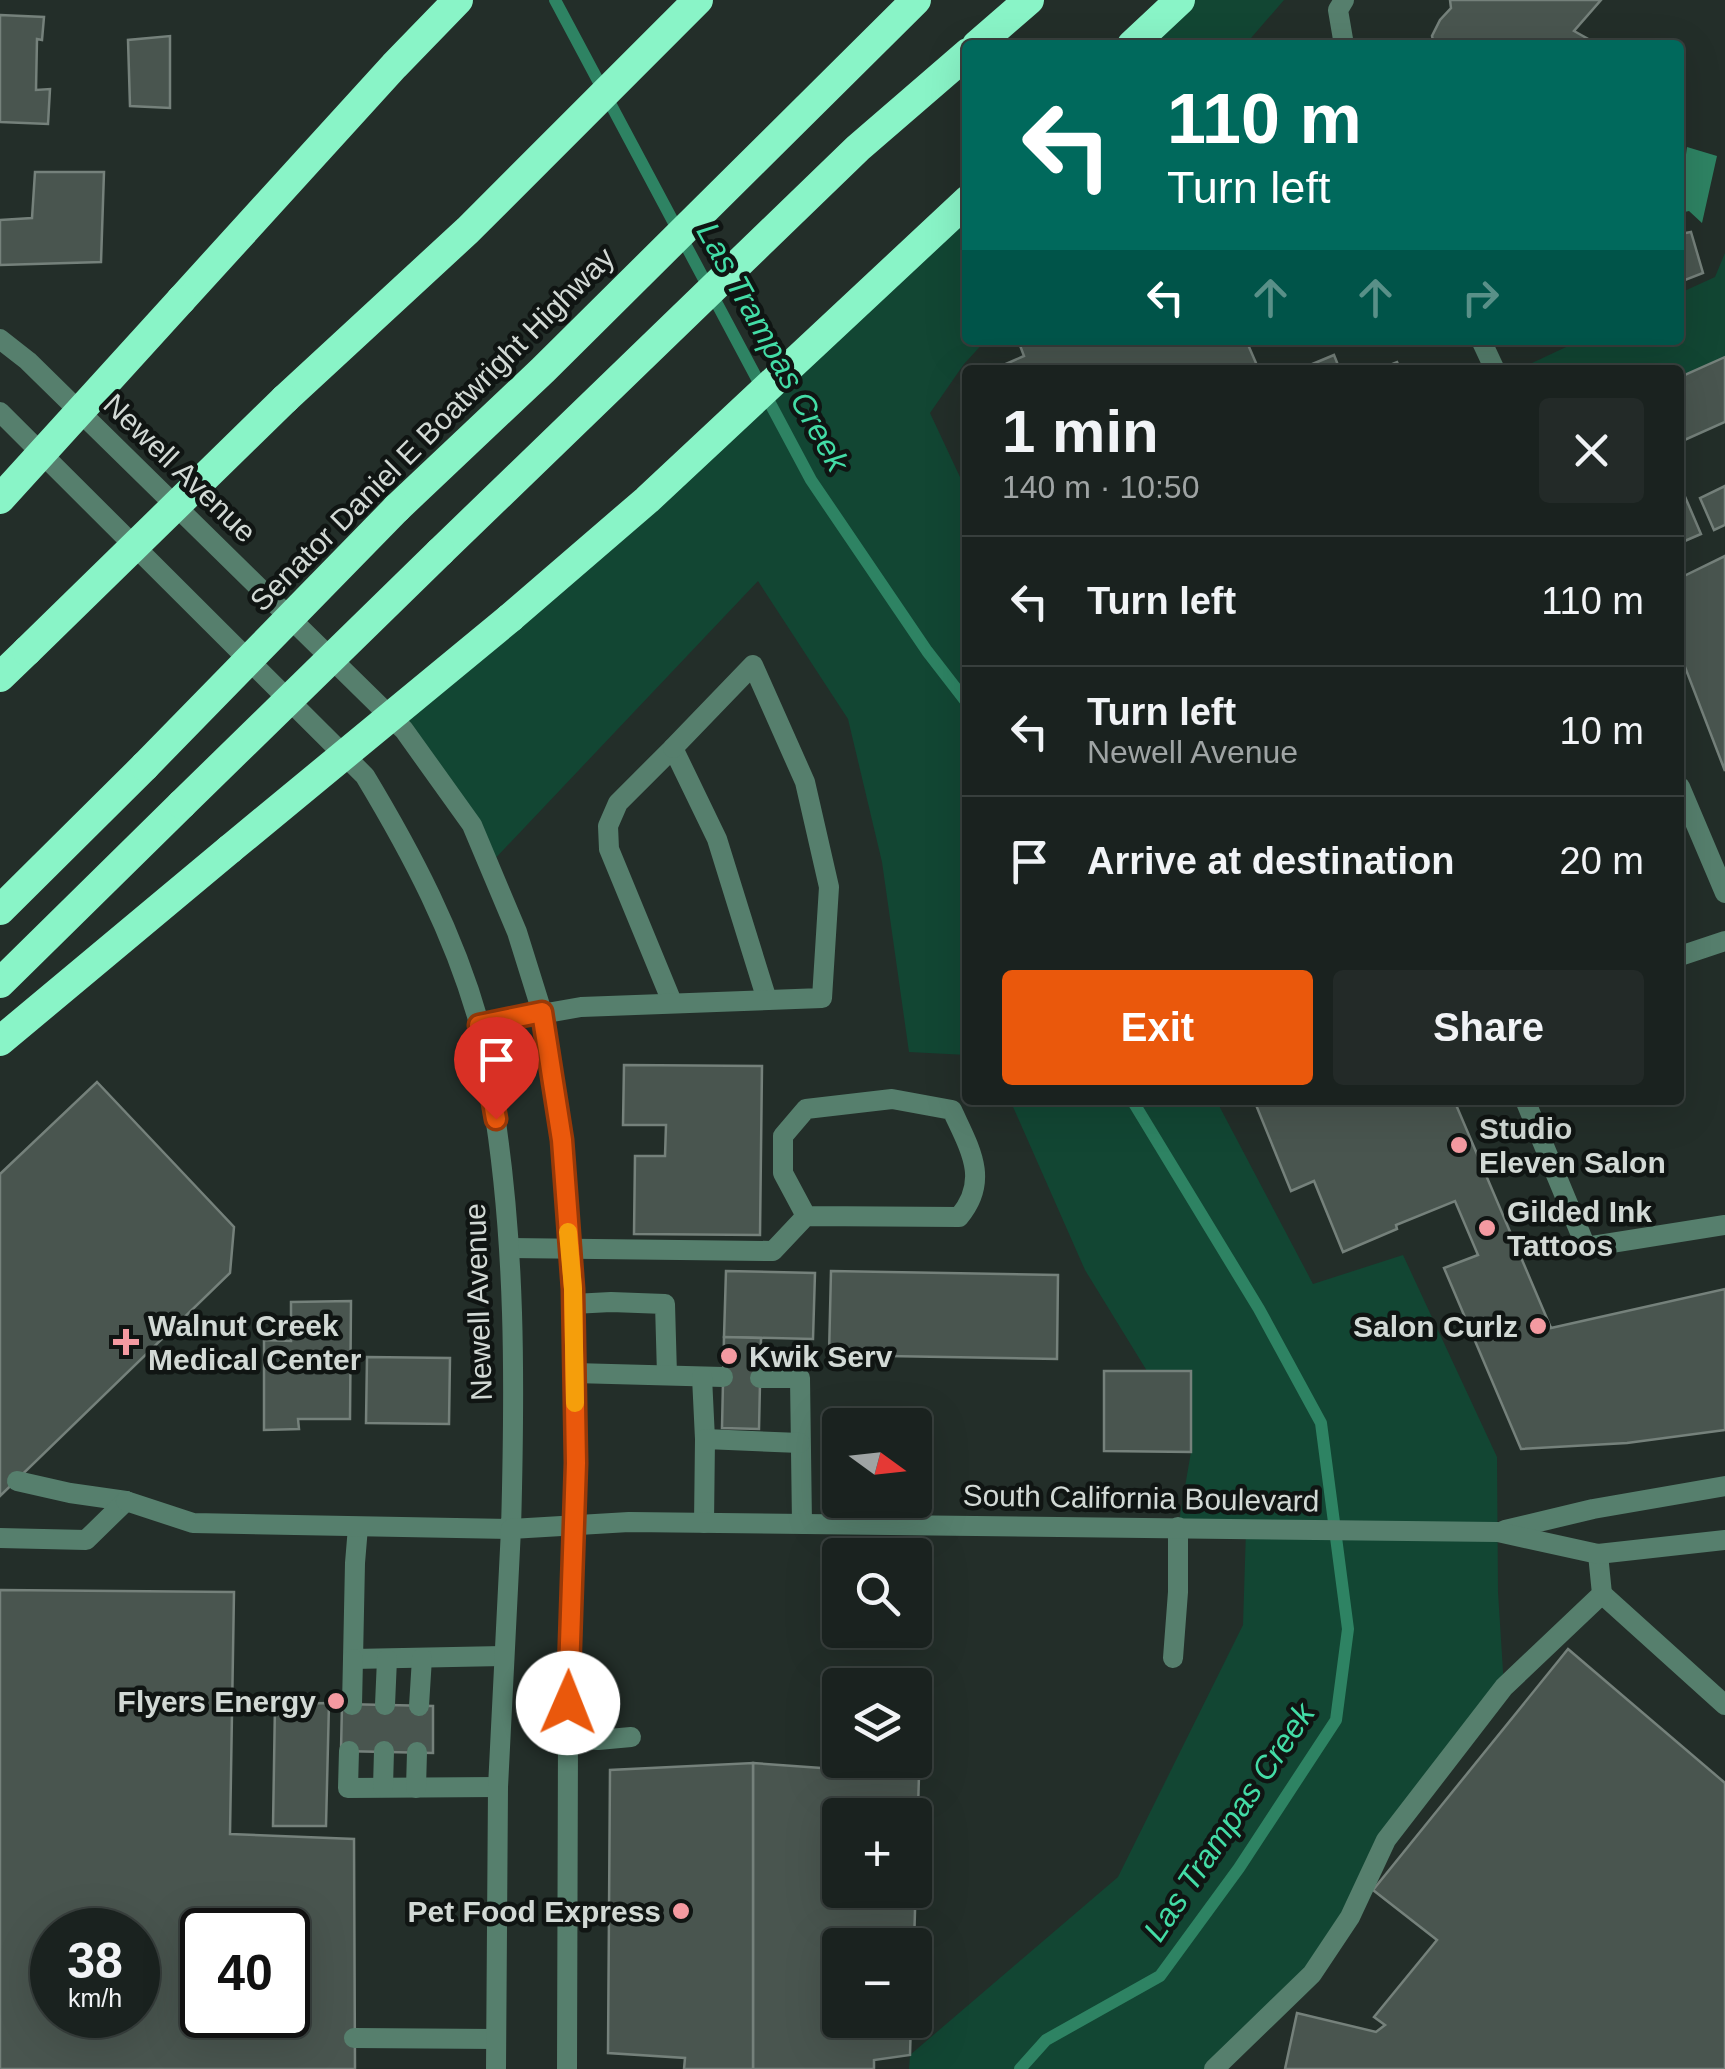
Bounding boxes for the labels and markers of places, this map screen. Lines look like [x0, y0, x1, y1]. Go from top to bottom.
pin [454, 1017, 539, 1120]
place label: Studio Eleven Salon [1479, 1112, 1666, 1179]
marker: Studio Eleven Salon [1448, 1134, 1470, 1156]
place label: Gilded Ink Tattoos [1507, 1195, 1652, 1262]
marker: Gilded Ink Tattoos [1476, 1217, 1498, 1239]
place label: Walnut Creek Medical Center [148, 1309, 362, 1376]
place label: Salon Curlz [1353, 1310, 1518, 1343]
marker: Salon Curlz [1527, 1315, 1549, 1337]
marker: Walnut Creek Medical Center [113, 1329, 139, 1355]
place label: Kwik Serv [749, 1340, 893, 1373]
marker: Kwik Serv [718, 1345, 740, 1367]
place label: Flyers Energy [118, 1685, 316, 1718]
marker: Flyers Energy [325, 1690, 347, 1712]
place label: Pet Food Express [408, 1895, 661, 1928]
marker: Pet Food Express [670, 1900, 692, 1922]

